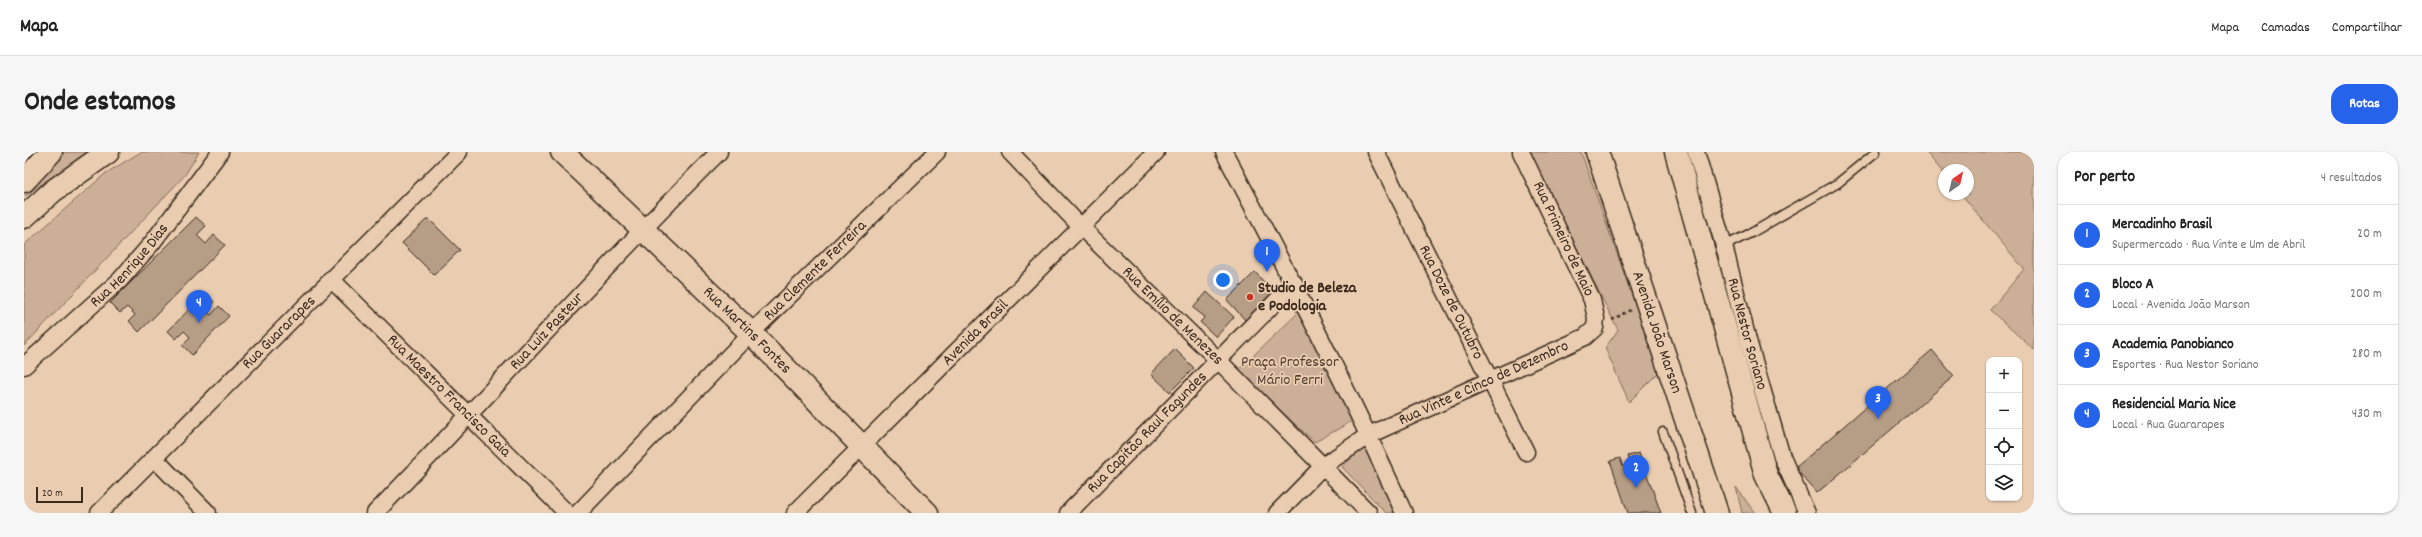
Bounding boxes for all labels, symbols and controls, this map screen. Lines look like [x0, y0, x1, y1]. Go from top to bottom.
text: Mapa [20, 14, 58, 41]
text: Mapa [2211, 18, 2239, 38]
text: Camadas [2261, 18, 2310, 38]
text: Compartilhar [2332, 18, 2402, 38]
text: Onde estamos [24, 84, 176, 124]
button: Rotas [2331, 84, 2398, 124]
north arrow [1938, 164, 1974, 200]
text: Por perto [2074, 166, 2135, 190]
text: 4 resultados [2321, 169, 2382, 188]
street label: Rua Primeiro de Maio [1526, 178, 1600, 300]
text: Mercadinho Brasil [2112, 214, 2212, 236]
street label: Rua Clemente Ferreira [758, 215, 872, 326]
street label: Rua Henrique Dias [85, 218, 175, 313]
text: 1 [2086, 225, 2088, 244]
text: 20 m [2357, 225, 2382, 244]
text: Supermercado · Rua Vinte e Um de Abril [2112, 236, 2305, 255]
pin: 1 [1254, 239, 1280, 272]
street label: Rua Doze de Outubro [1413, 241, 1489, 363]
street label: Rua Emílio de Menezes [1117, 261, 1229, 371]
street label: Avenida João Marson [1626, 268, 1688, 396]
your location [1213, 270, 1233, 290]
text: Bloco A [2112, 274, 2154, 296]
street label: Rua Nestor Soriano [1721, 275, 1773, 393]
place label: Studio de Beleza e Podologia [1258, 277, 1358, 318]
street label: Rua Martins Fontes [697, 281, 797, 380]
text: 2 [2084, 285, 2090, 304]
text: 200 m [2350, 285, 2382, 304]
street label: Rua Luiz Pasteur [504, 287, 589, 375]
pin: 4 [186, 290, 212, 323]
street label: Rua Guararapes [237, 290, 321, 375]
marker: Studio de Beleza e Podologia [1245, 292, 1255, 302]
street label: Avenida Brasil [937, 294, 1014, 371]
text: Local · Avenida João Marson [2112, 296, 2250, 315]
street label: Rua Maestro Francisco Gaia [382, 329, 516, 463]
street label: Rua Vinte e Cinco de Dezembro [1395, 334, 1572, 432]
text: Academia Panobianco [2112, 334, 2234, 356]
text: 3 [2084, 345, 2090, 364]
text: 280 m [2352, 345, 2382, 364]
park label: Praça Professor Mário Ferri [1241, 351, 1339, 392]
text: Esportes · Rua Nestor Soriano [2112, 356, 2259, 375]
map controls [1986, 357, 2022, 501]
button: + [1986, 357, 2022, 393]
street label: Rua Capitão Raul Fagundes [1082, 366, 1213, 499]
pin: 3 [1865, 386, 1891, 419]
button: − [1986, 393, 2022, 429]
text: Residencial Maria Nice [2112, 394, 2236, 416]
text: 4 [2084, 405, 2090, 424]
text: 430 m [2352, 405, 2382, 424]
text: Local · Rua Guararapes [2112, 416, 2225, 435]
button: locate [1986, 429, 2022, 465]
pin: 2 [1623, 455, 1649, 488]
button: layers [1986, 465, 2022, 501]
scale bar [36, 485, 83, 504]
text: 20 m [42, 486, 63, 502]

